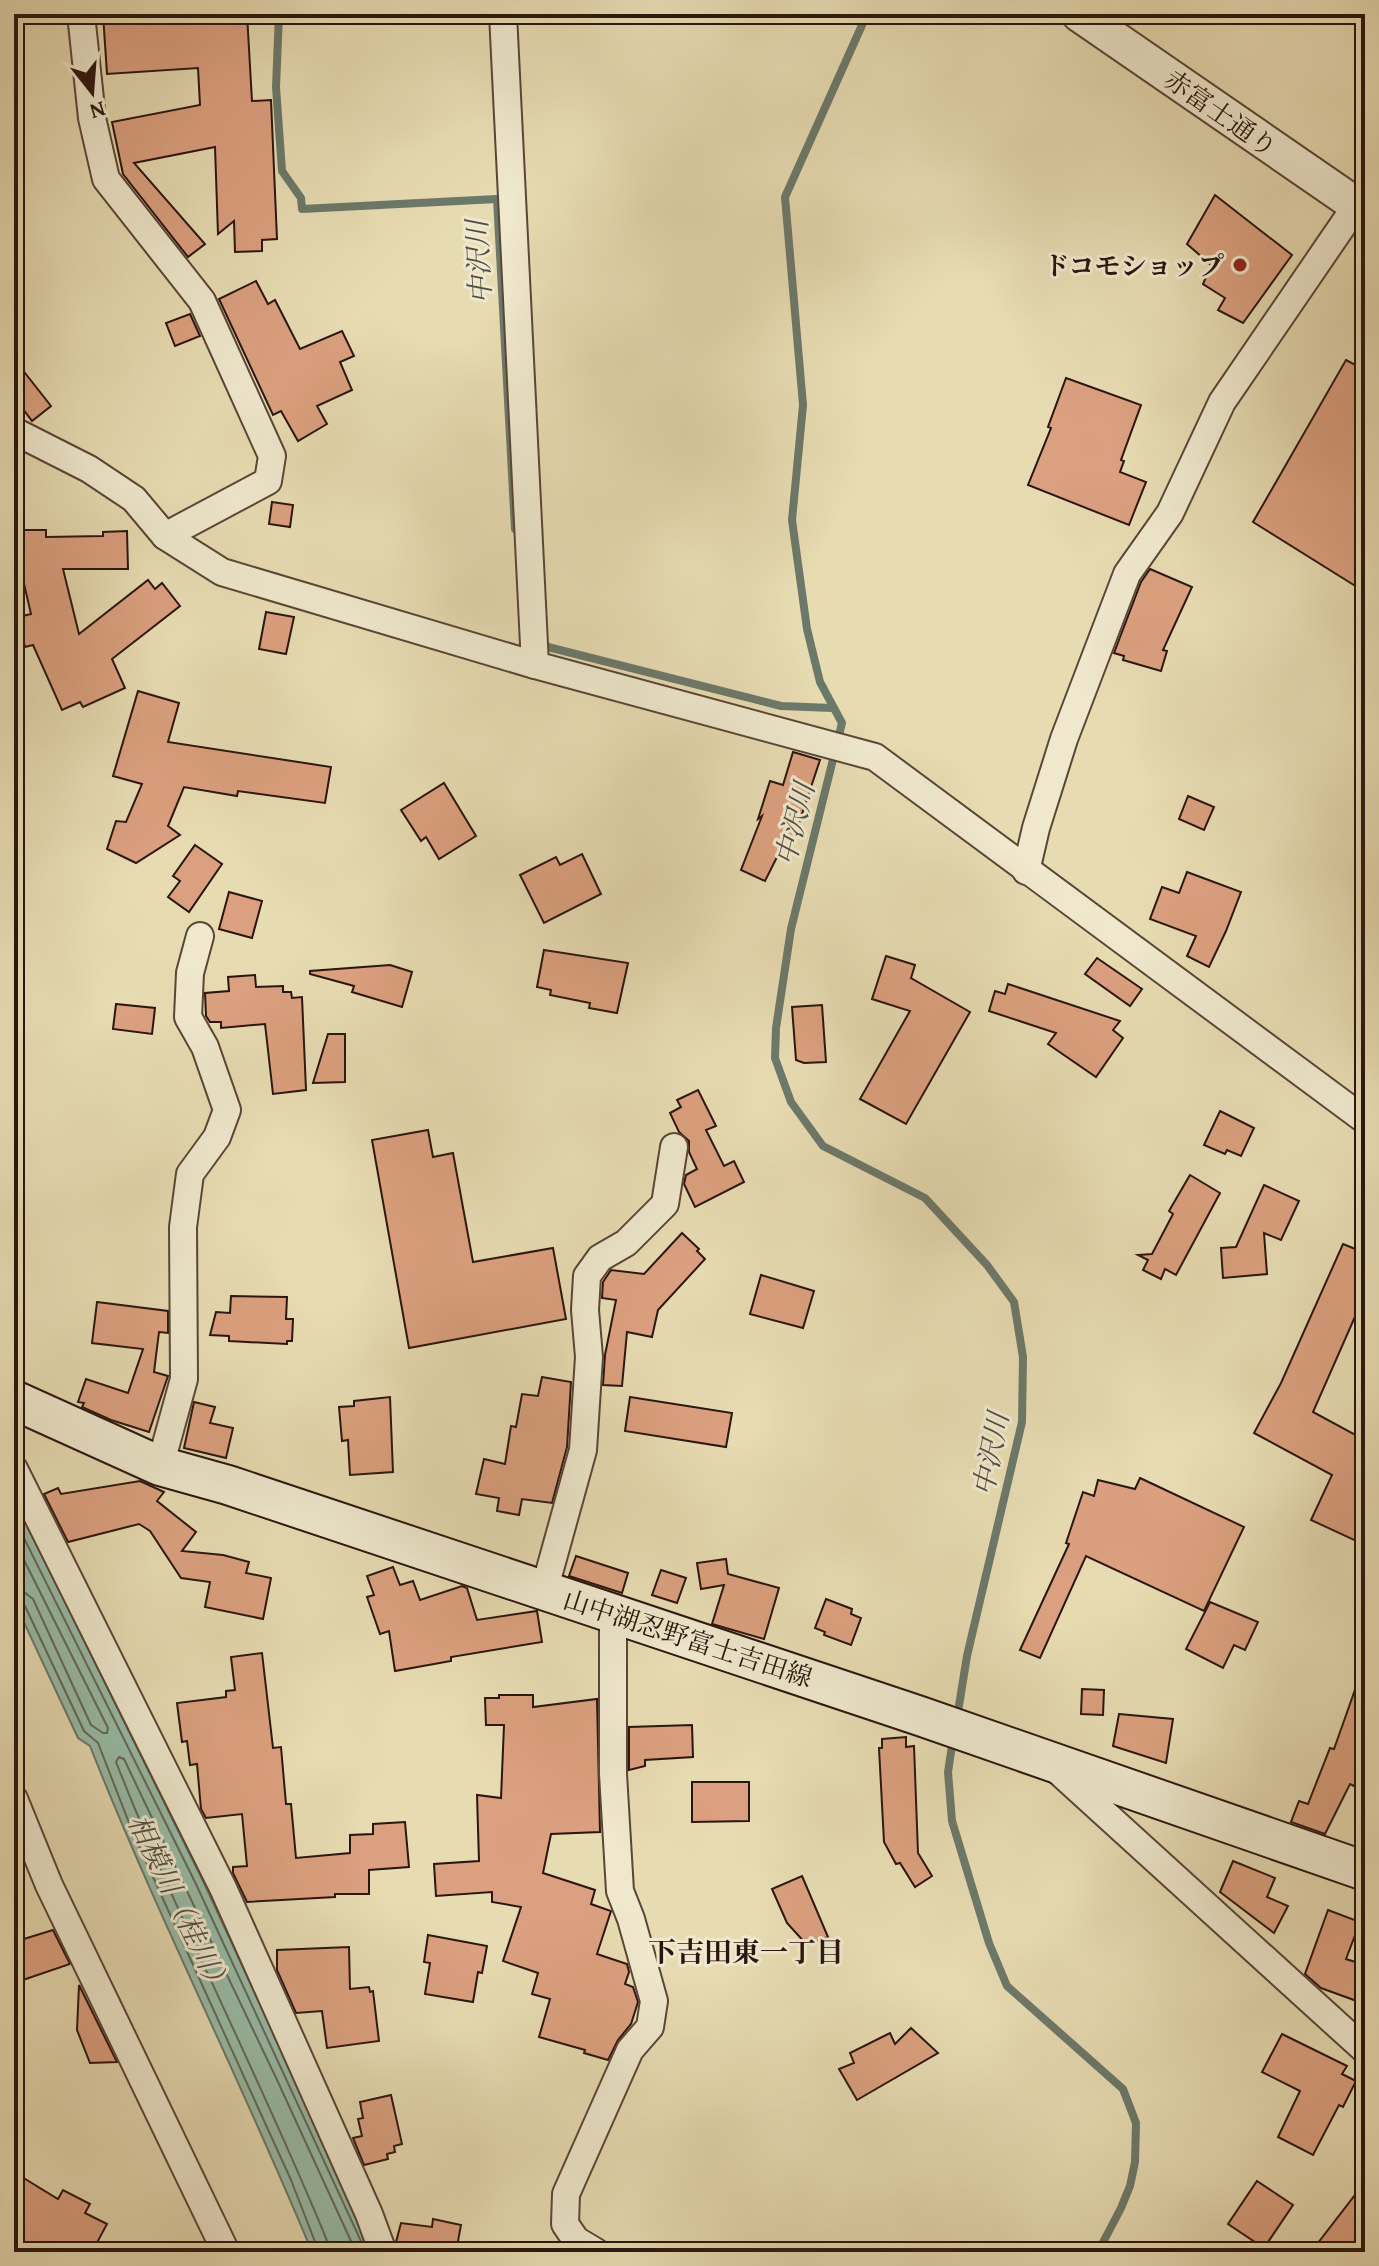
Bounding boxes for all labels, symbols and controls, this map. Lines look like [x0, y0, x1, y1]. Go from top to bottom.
north arrow [52, 52, 132, 132]
street label: 赤富士通り [1157, 60, 1285, 166]
text: N [86, 94, 110, 129]
water label: 中沢川 [455, 216, 501, 305]
place label: ドコモショップ [1044, 246, 1224, 285]
marker: ドコモショップ [1231, 256, 1249, 274]
water label: 中沢川 [764, 775, 825, 870]
water label: 中沢川 [962, 1406, 1019, 1499]
street label: 山中湖忍野富士吉田線 [558, 1579, 818, 1697]
water label: 相模川（桂川） [119, 1807, 241, 2001]
district label: 下吉田東一丁目 [648, 1931, 844, 1972]

